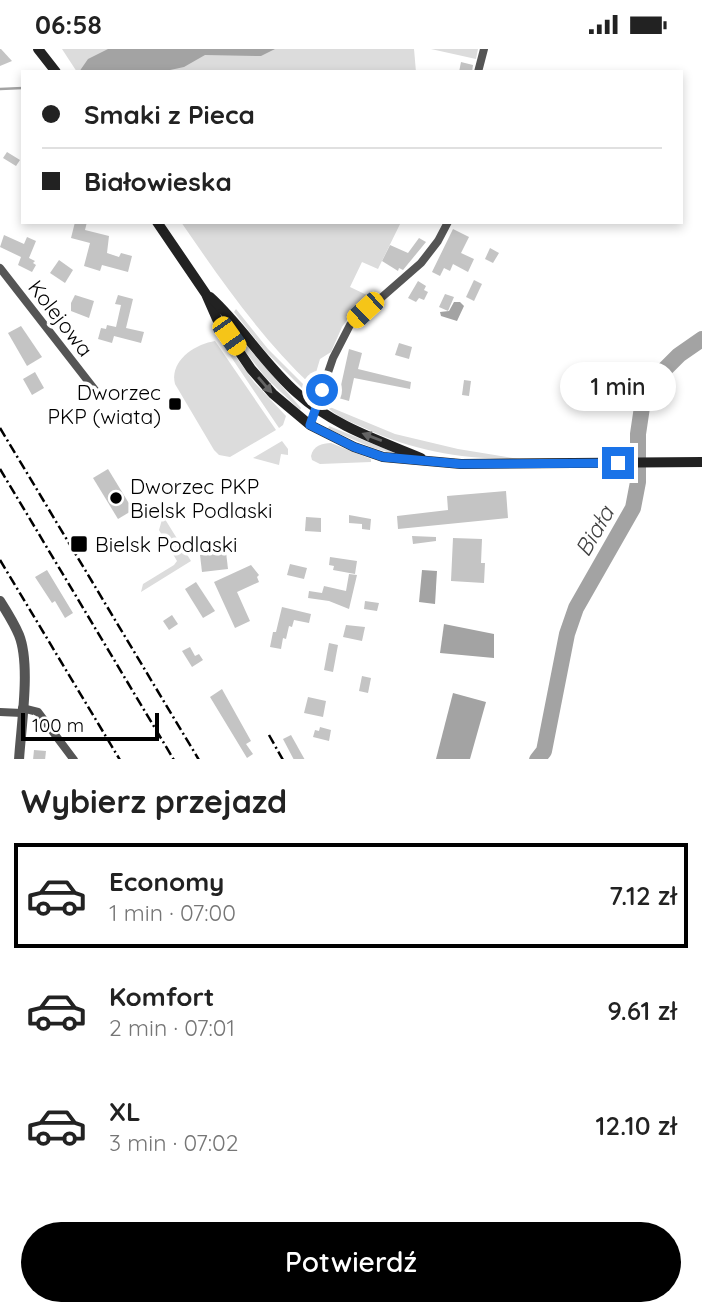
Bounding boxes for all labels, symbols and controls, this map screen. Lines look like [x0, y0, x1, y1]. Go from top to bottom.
text: 06:58 [35, 8, 102, 41]
text: Smaki z Pieca [84, 98, 255, 131]
text: Białowieska [84, 165, 232, 198]
street label: Kolejowa [23, 275, 99, 361]
car [343, 288, 388, 332]
car [209, 313, 250, 359]
callout: 1 min [560, 361, 676, 411]
text: 1 min [590, 372, 646, 401]
route start [306, 374, 338, 406]
one-way arrow [257, 376, 272, 393]
place label: Dworzec PKP (wiata) [47, 379, 161, 429]
marker: Dworzec PKP (wiata) [167, 396, 183, 412]
one-way arrow [361, 432, 382, 443]
route end [602, 447, 634, 479]
place label: Dworzec PKP Bielsk Podlaski [130, 473, 273, 523]
marker: Dworzec PKP Bielsk Podlaski [108, 490, 124, 506]
water label: Biała [568, 500, 620, 561]
place label: Bielsk Podlaski [95, 531, 238, 557]
marker: Bielsk Podlaski [69, 534, 89, 554]
scale bar [21, 711, 159, 742]
text: 100 m [32, 713, 84, 737]
text: Wybierz przejazd [21, 781, 287, 821]
icon: car [25, 864, 88, 927]
text: Economy [109, 865, 224, 898]
text: 7.12 zł [609, 879, 677, 912]
text: 1 min · 07:00 [109, 898, 236, 927]
icon: car [25, 979, 88, 1042]
text: Komfort [109, 980, 214, 1013]
text: 9.61 zł [607, 994, 677, 1027]
text: 2 min · 07:01 [109, 1013, 235, 1042]
icon: car [25, 1094, 88, 1157]
text: XL [109, 1095, 141, 1128]
text: 12.10 zł [596, 1109, 677, 1142]
text: 3 min · 07:02 [109, 1128, 239, 1157]
button: Potwierdź [21, 1222, 681, 1302]

